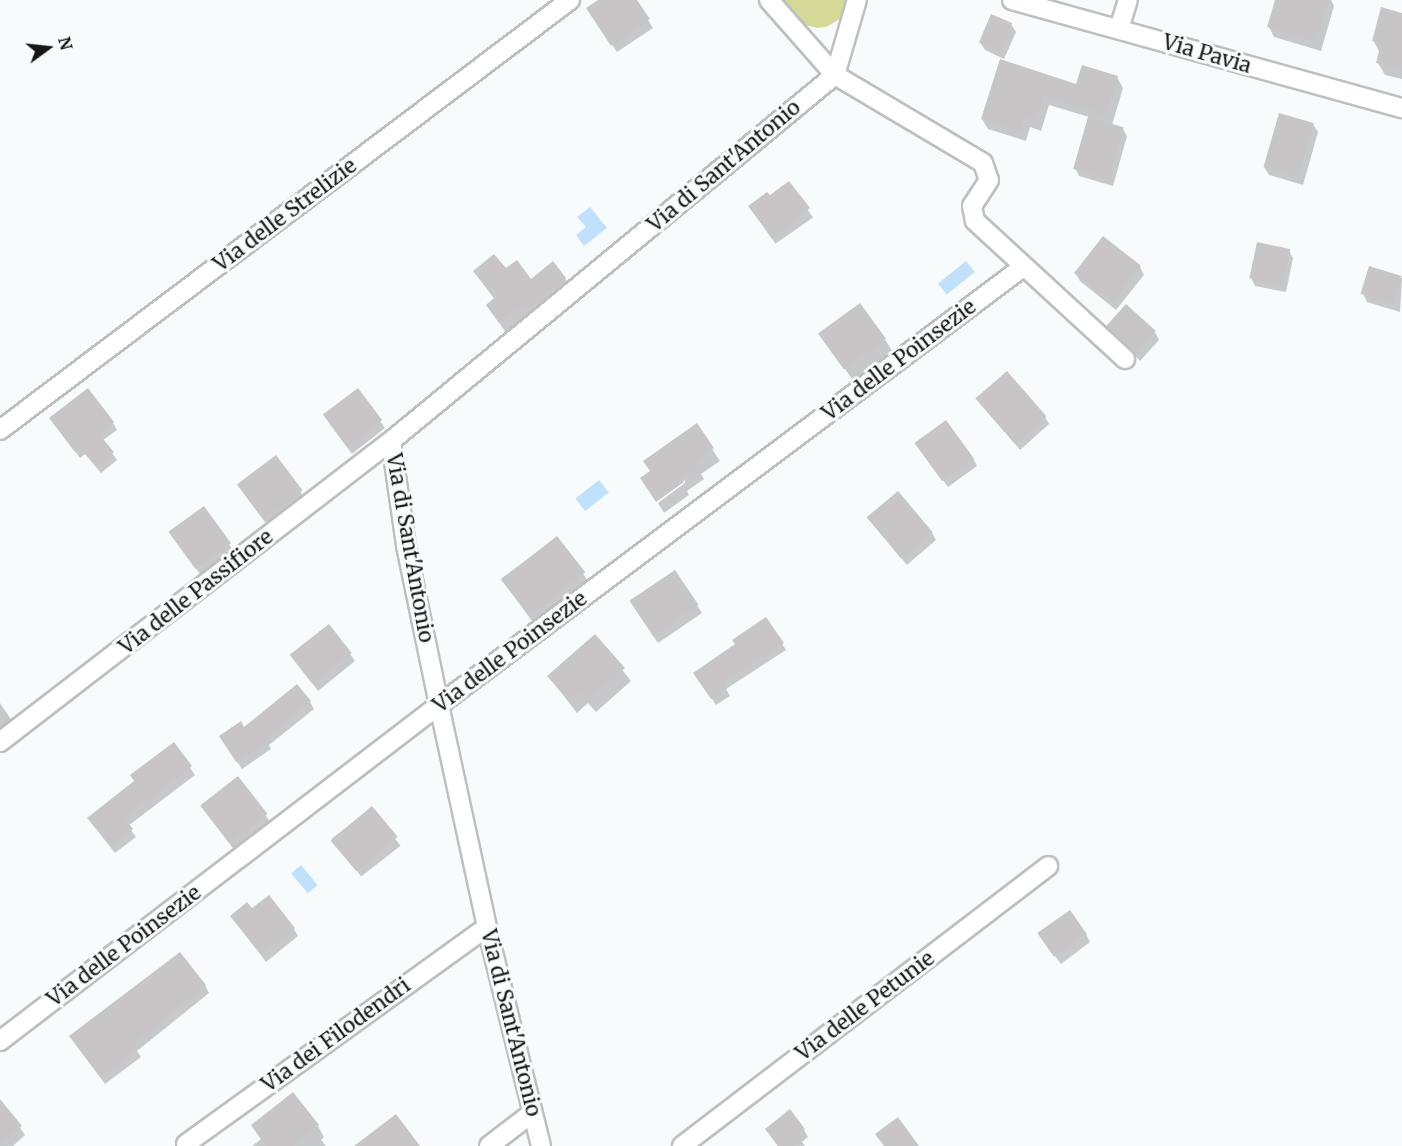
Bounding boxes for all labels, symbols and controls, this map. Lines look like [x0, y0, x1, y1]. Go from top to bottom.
north arrow [18, 18, 78, 78]
street label: Via Pavia [1160, 29, 1254, 79]
text: N [54, 35, 77, 52]
street label: Via di Sant'Antonio [642, 95, 806, 237]
street label: Via delle Strelizie [209, 153, 361, 277]
street label: Via delle Poinsezie [817, 294, 981, 426]
street label: Via di Sant'Antonio [381, 451, 439, 645]
street label: Via delle Passifiore [114, 524, 278, 660]
street label: Via delle Poinsezie [428, 586, 592, 718]
street label: Via delle Poinsezie [42, 880, 206, 1012]
street label: Via di Sant'Antonio [476, 927, 546, 1119]
street label: Via delle Petunie [791, 946, 939, 1066]
street label: Via dei Filodendri [257, 973, 415, 1097]

